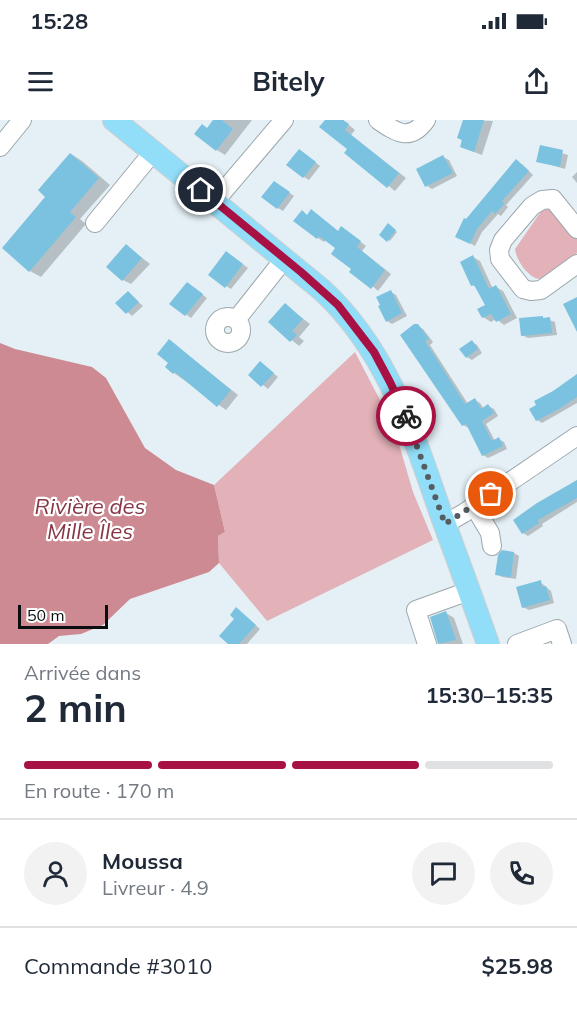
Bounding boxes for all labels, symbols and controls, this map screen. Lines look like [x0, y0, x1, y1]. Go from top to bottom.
text: 15:28 [30, 7, 88, 35]
text: Bitely [252, 64, 325, 98]
icon: menu [24, 65, 57, 98]
icon: share [520, 65, 553, 98]
pin [175, 164, 226, 215]
icon: home [184, 173, 217, 206]
courier [376, 386, 436, 446]
icon: bike [390, 400, 423, 433]
pin [465, 468, 516, 519]
icon: bag [474, 477, 507, 510]
water label: Rivière des Mille Îles [35, 492, 146, 545]
scale bar [18, 602, 108, 630]
text: 50 m [27, 605, 64, 625]
text: Arrivée dans [24, 660, 141, 685]
text: 15:30–15:35 [425, 681, 553, 709]
text: 2 min [24, 683, 127, 732]
text: En route · 170 m [24, 778, 174, 803]
button: person [24, 842, 87, 905]
button: chat [412, 842, 475, 905]
button: phone [490, 842, 553, 905]
text: Moussa [102, 847, 183, 875]
text: Livreur · 4.9 [102, 875, 209, 900]
text: Commande #3010 [24, 952, 212, 980]
text: $25.98 [482, 952, 553, 980]

